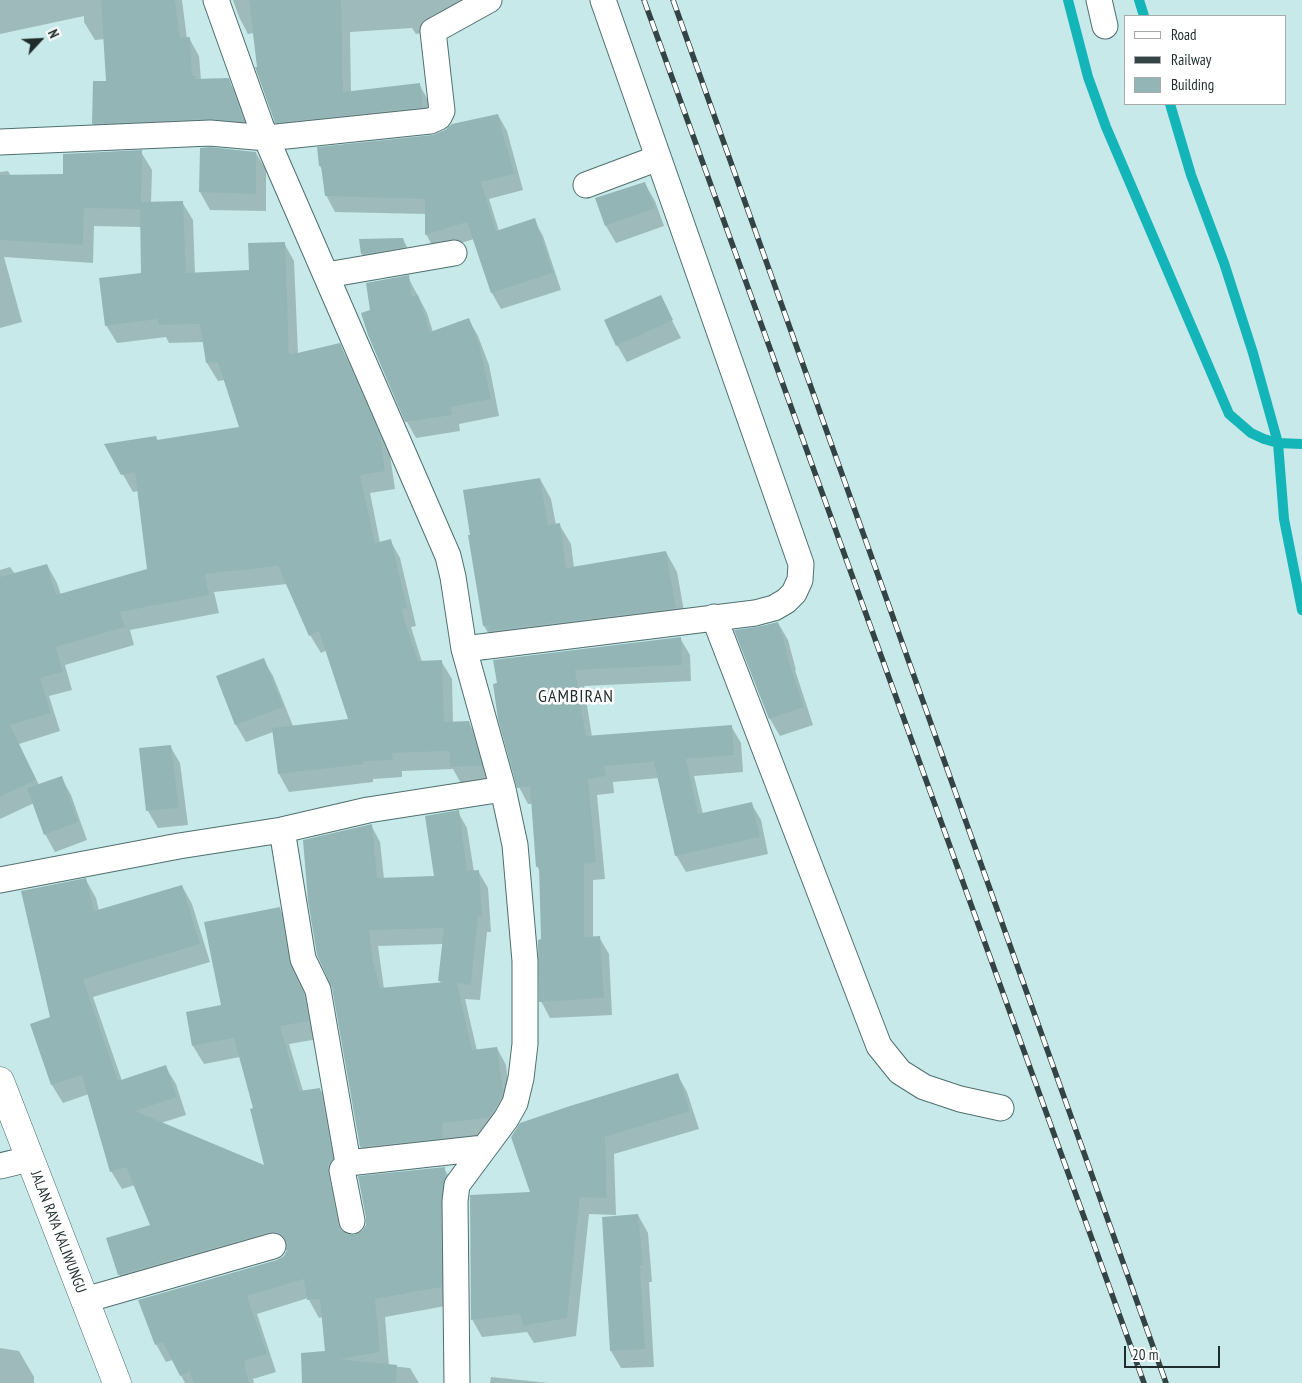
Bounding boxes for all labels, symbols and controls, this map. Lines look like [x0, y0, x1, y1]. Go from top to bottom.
north arrow [15, 15, 65, 65]
legend [1124, 15, 1287, 105]
text: Road [1171, 25, 1197, 44]
text: N [44, 26, 63, 41]
text: Railway [1171, 50, 1211, 69]
text: Building [1171, 75, 1214, 94]
district label: GAMBIRAN [537, 686, 615, 708]
street label: JALAN RAYA KALIWUNGU [26, 1168, 90, 1296]
scale bar [1127, 1336, 1223, 1368]
text: 20 m [1132, 1345, 1158, 1364]

